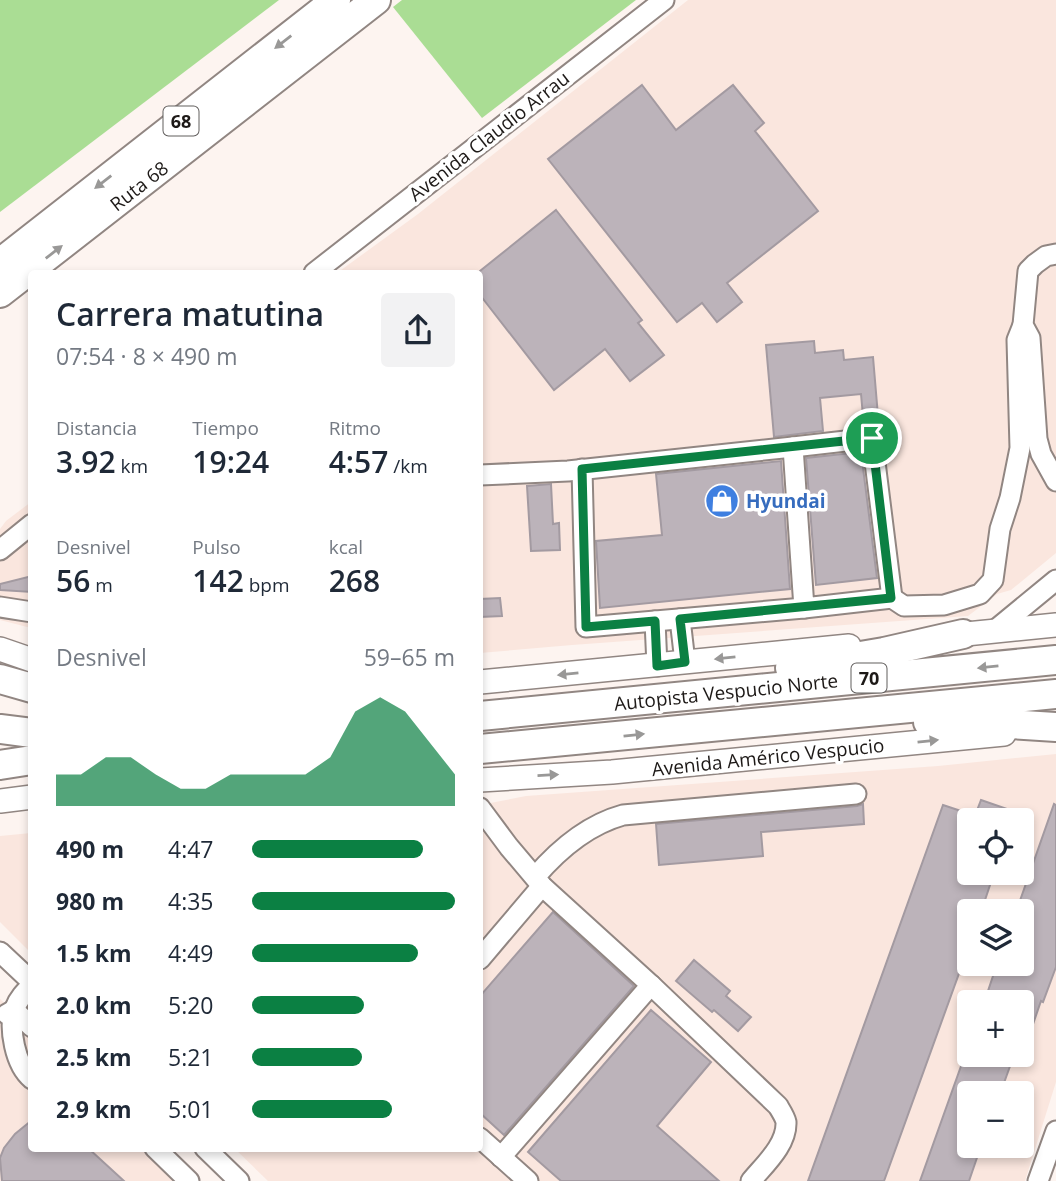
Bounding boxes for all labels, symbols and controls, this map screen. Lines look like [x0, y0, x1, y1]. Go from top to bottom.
one-way arrow [274, 34, 291, 49]
street label: Avenida Claudio Arrau [403, 65, 575, 207]
road number: 68 [164, 106, 198, 136]
street label: Ruta 68 [104, 155, 174, 217]
one-way arrow [95, 175, 113, 190]
one-way arrow [45, 245, 63, 259]
text: Carrera matutina [56, 292, 324, 335]
button: share [381, 293, 455, 367]
text: 07:54 · 8 × 490 m [56, 340, 238, 372]
pin [842, 408, 902, 468]
text: Distancia [56, 415, 137, 441]
text: Tiempo [192, 415, 259, 441]
text: Ritmo [329, 415, 381, 441]
icon: arrive [853, 419, 891, 457]
text: 3.92 [56, 441, 116, 482]
text: 19:24 [192, 441, 269, 482]
text: 4:57 [329, 441, 388, 482]
text: km [116, 453, 148, 479]
text: /km [388, 453, 428, 479]
shop icon: Hyundai [703, 482, 741, 520]
place label: Hyundai [746, 488, 826, 514]
text: Desnivel [56, 534, 131, 560]
text: Pulso [192, 534, 241, 560]
text: kcal [329, 534, 363, 560]
text: 56 [56, 560, 90, 601]
text: 142 [192, 560, 244, 601]
text: 268 [329, 560, 380, 601]
text: m [90, 572, 113, 598]
text: bpm [244, 572, 290, 598]
text: Desnivel [56, 641, 147, 673]
text: 59–65 m [364, 641, 455, 673]
one-way arrow [714, 653, 736, 664]
one-way arrow [977, 661, 999, 672]
road number: 70 [852, 664, 886, 692]
street label: Autopista Vespucio Norte [613, 667, 839, 717]
one-way arrow [557, 669, 579, 680]
one-way arrow [623, 729, 645, 740]
street label: Avenida Américo Vespucio [650, 732, 886, 782]
one-way arrow [917, 736, 939, 747]
one-way arrow [537, 770, 559, 781]
map controls [957, 808, 1034, 1158]
button: locate [957, 808, 1034, 885]
text: 490 m [56, 833, 124, 865]
text: 4:47 [168, 833, 214, 865]
text: 980 m [56, 885, 124, 917]
text: 4:35 [168, 885, 214, 917]
button: layers [957, 899, 1034, 976]
text: 1.5 km [56, 937, 132, 969]
text: 4:49 [168, 937, 214, 969]
text: 2.0 km [56, 989, 132, 1021]
text: 5:20 [168, 989, 214, 1021]
button: + [957, 990, 1034, 1067]
text: 2.5 km [56, 1041, 132, 1073]
text: 5:21 [168, 1041, 214, 1073]
button: − [957, 1081, 1034, 1158]
text: 2.9 km [56, 1093, 132, 1125]
text: 5:01 [168, 1093, 214, 1125]

